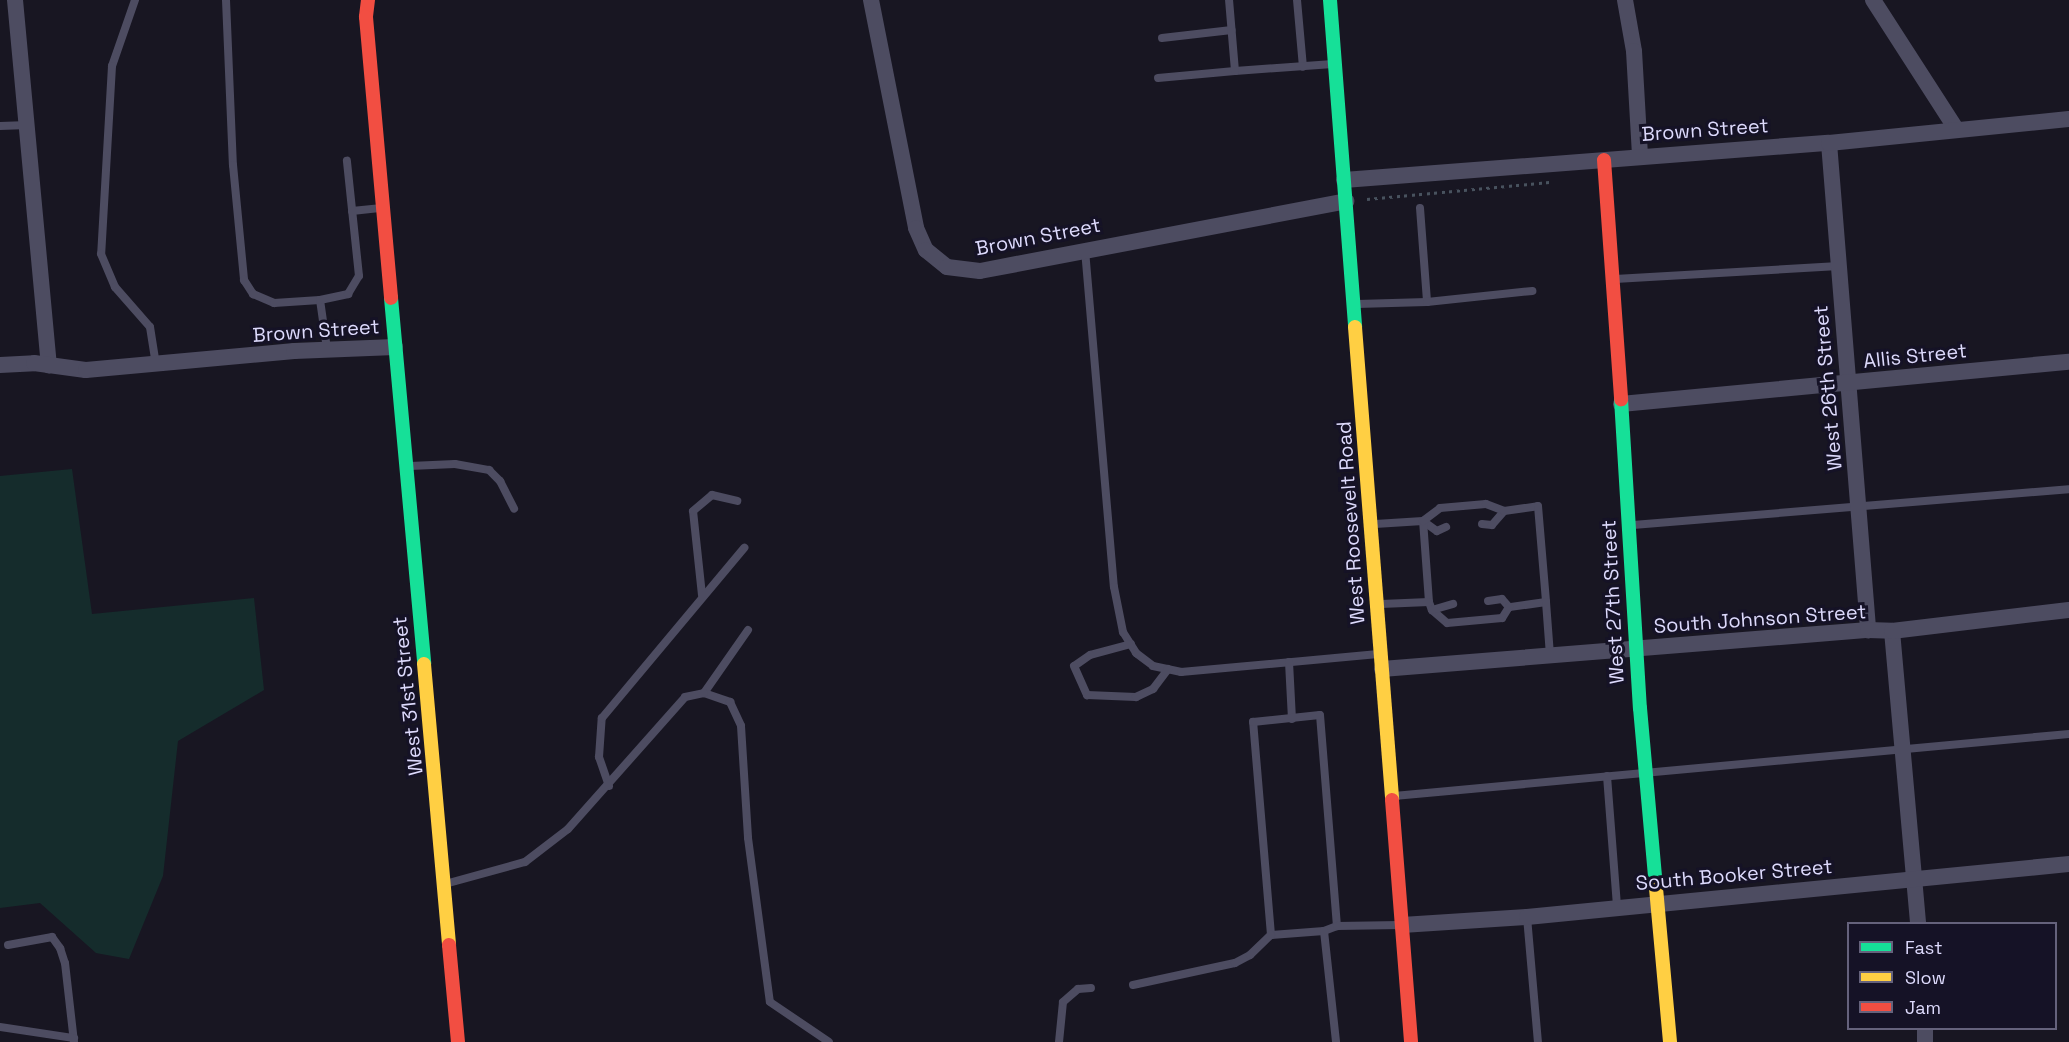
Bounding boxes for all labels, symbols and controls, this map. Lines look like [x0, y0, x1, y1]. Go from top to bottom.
street label: Brown Street [1641, 114, 1769, 146]
street label: Brown Street [973, 213, 1103, 261]
street label: West 26th Street [1809, 304, 1847, 472]
street label: Brown Street [252, 315, 380, 347]
street label: Allis Street [1862, 339, 1968, 373]
street label: West Roosevelt Road [1332, 421, 1370, 625]
street label: West 27th Street [1597, 519, 1629, 685]
street label: South Johnson Street [1653, 600, 1867, 638]
street label: West 31st Street [388, 615, 428, 777]
street label: South Booker Street [1635, 854, 1833, 896]
legend [1847, 922, 2057, 1030]
text: Fast [1905, 936, 1942, 959]
text: Slow [1905, 966, 1946, 989]
text: Jam [1905, 996, 1941, 1019]

